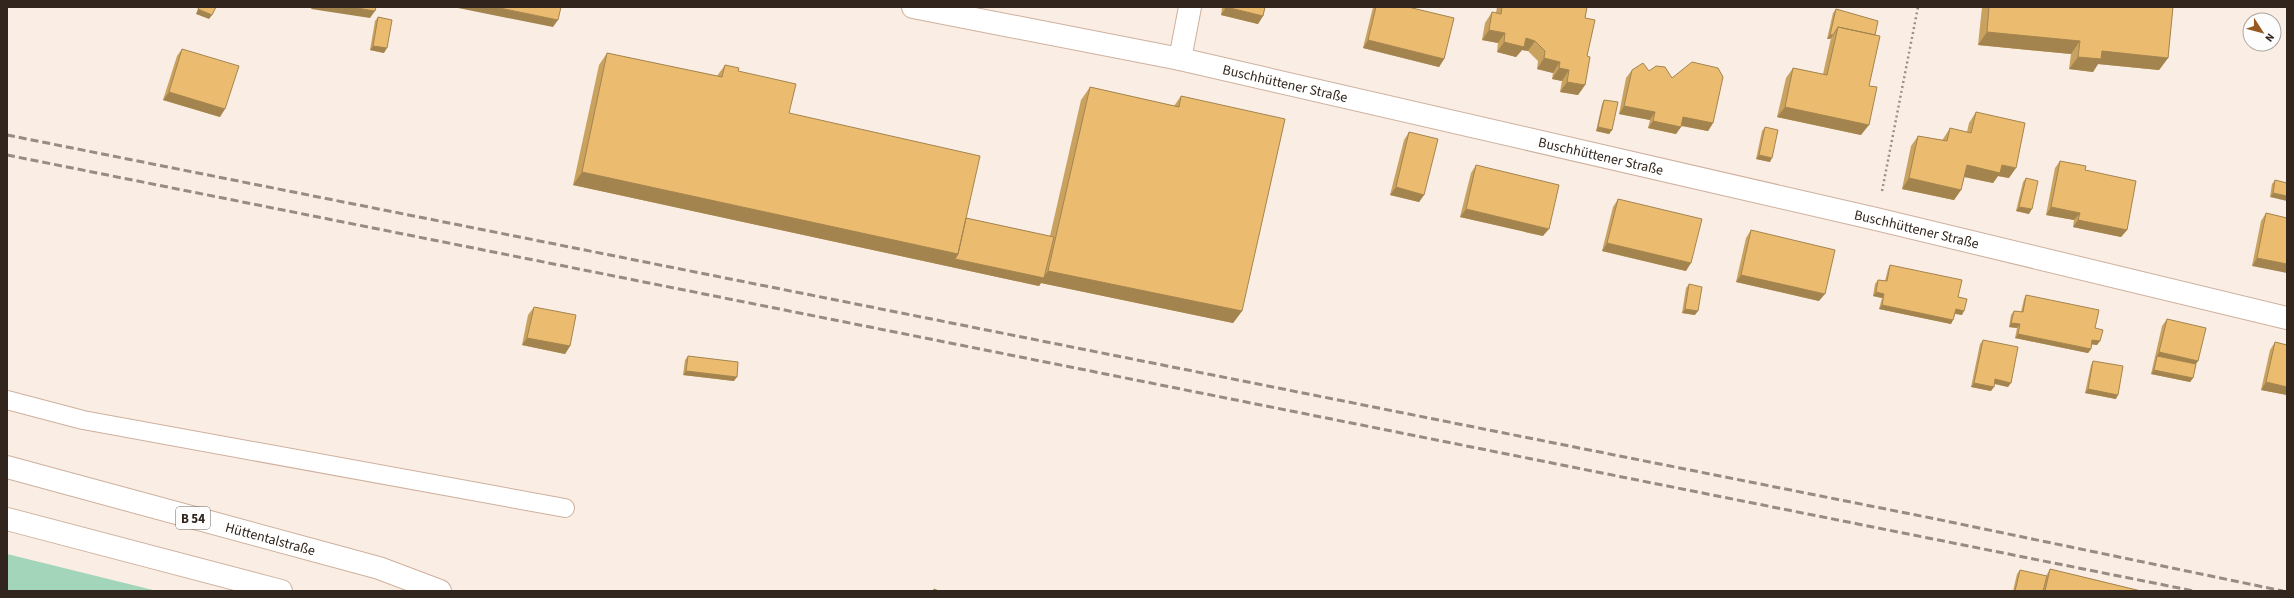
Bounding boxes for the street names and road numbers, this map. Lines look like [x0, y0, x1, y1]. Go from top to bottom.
street label: Buschhüttener Straße [1221, 60, 1350, 108]
street label: Buschhüttener Straße [1536, 133, 1665, 181]
street label: Buschhüttener Straße [1852, 205, 1981, 254]
road number: B 54 [176, 507, 210, 529]
street label: Hüttentalstraße [223, 518, 317, 561]

